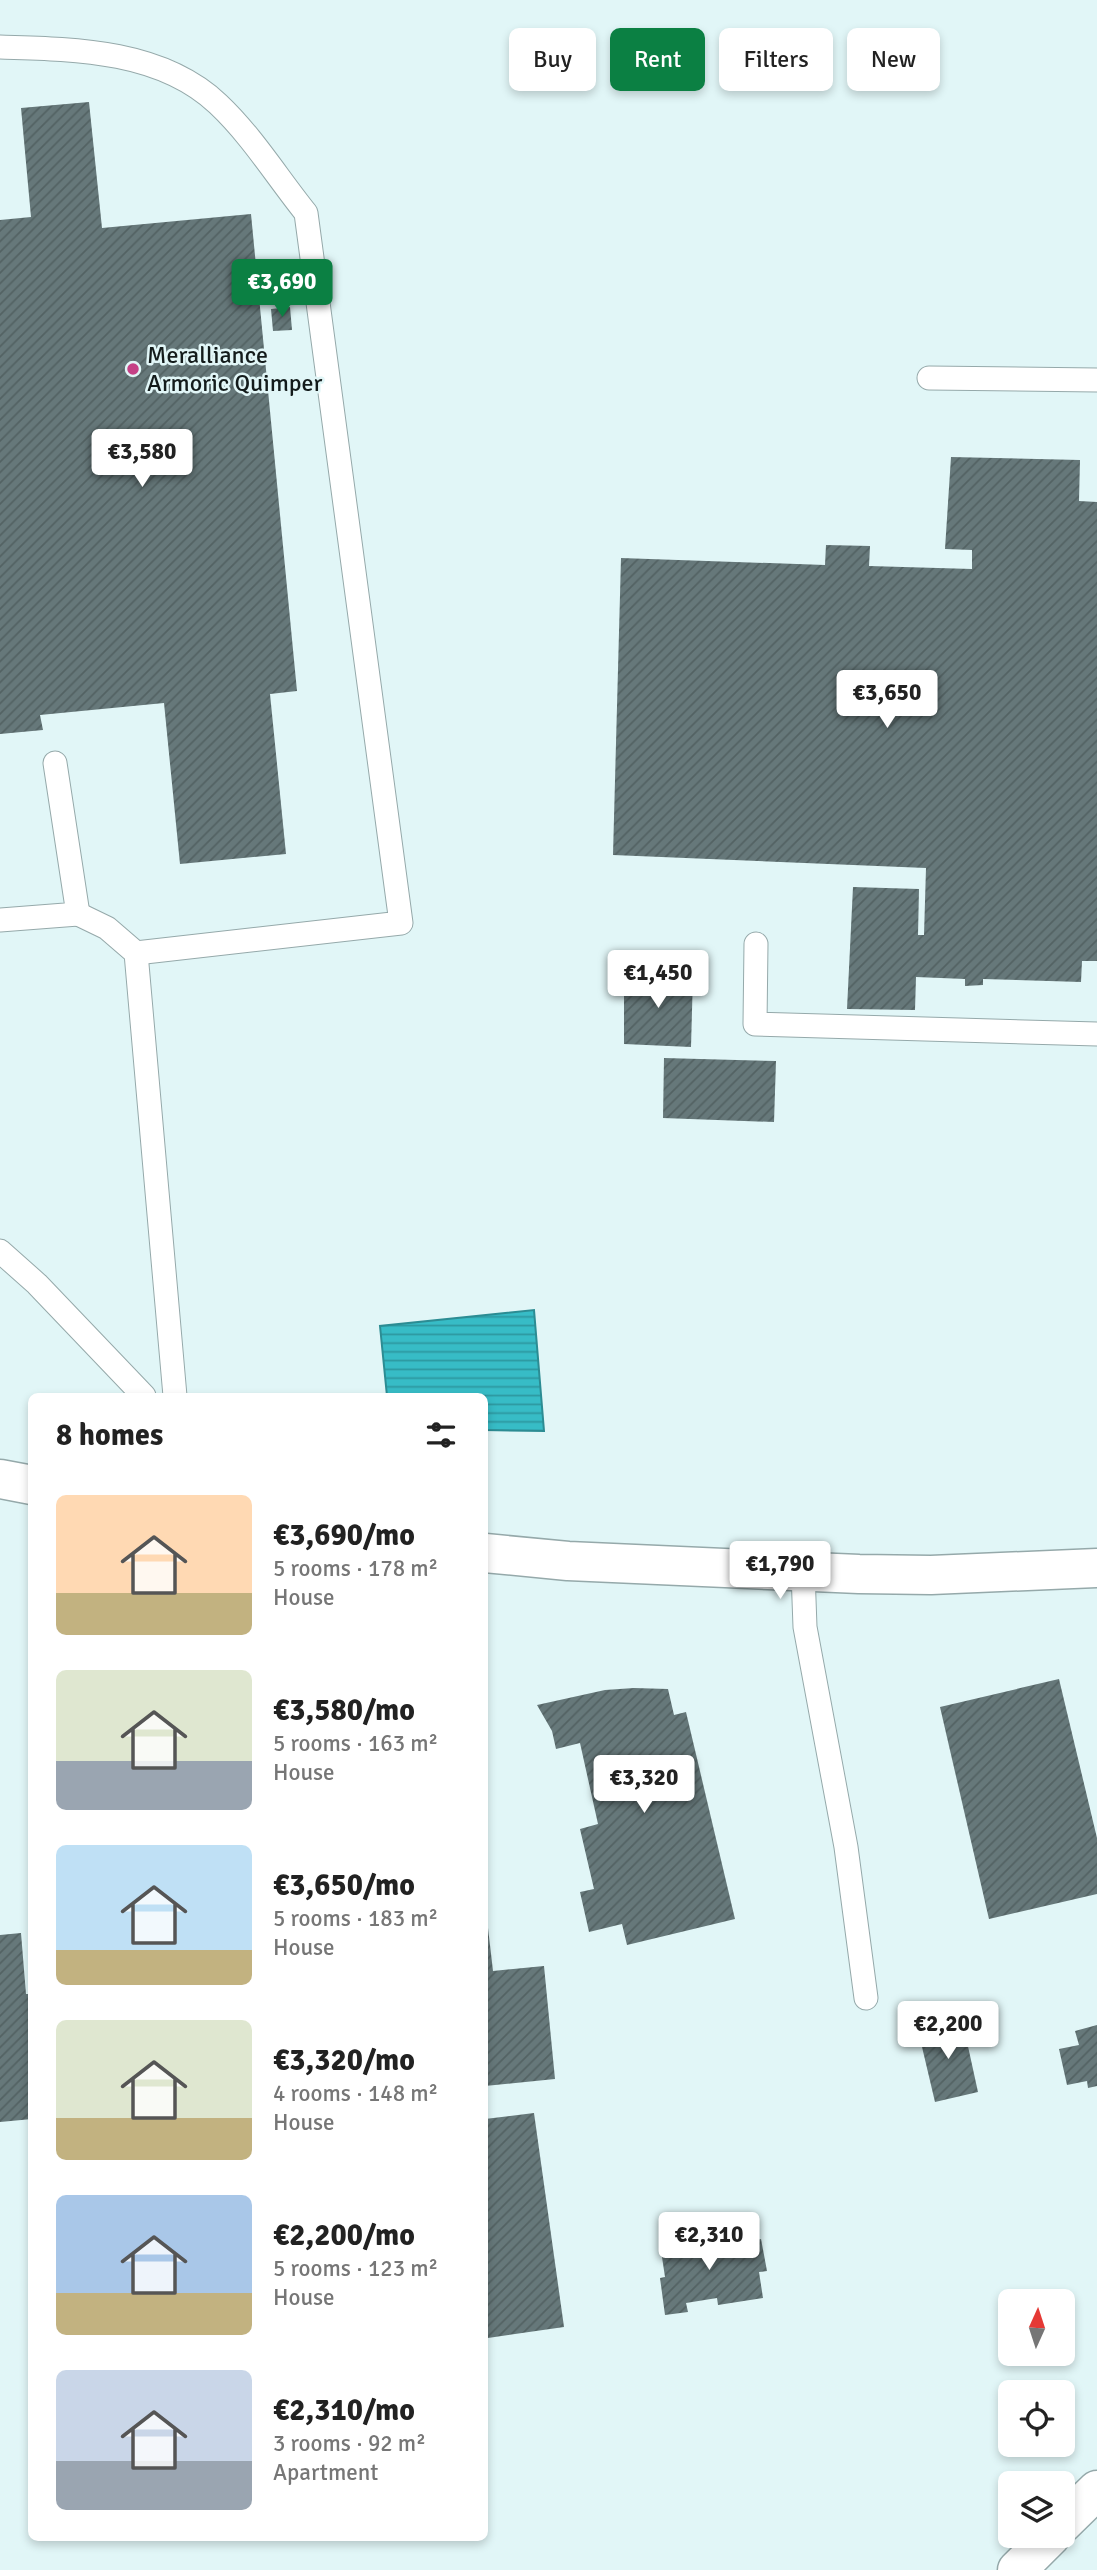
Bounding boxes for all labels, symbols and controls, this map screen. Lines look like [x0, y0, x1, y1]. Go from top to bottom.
chip: Buy [509, 28, 596, 91]
chip: Rent [610, 28, 705, 91]
chip: Filters [719, 28, 833, 91]
chip: New [847, 28, 940, 91]
pin: €3,690 [225, 260, 339, 319]
text: €3,690 [248, 267, 316, 296]
place label: Meralliance Armoric Quimper [147, 340, 323, 398]
marker: Meralliance Armoric Quimper [125, 361, 141, 377]
pin: €3,580 [85, 430, 199, 489]
text: €3,580 [108, 437, 176, 466]
pin: €3,650 [830, 670, 944, 730]
text: €3,650 [853, 678, 921, 707]
pin: €1,450 [601, 950, 715, 1010]
text: €1,450 [624, 958, 692, 987]
icon: filters [422, 1416, 460, 1454]
text: 8 homes [56, 1417, 163, 1454]
text: €3,690/mo [273, 1517, 415, 1554]
icon: home [112, 1523, 196, 1607]
pin: €1,790 [723, 1542, 837, 1601]
text: €1,790 [746, 1549, 814, 1578]
text: 5 rooms · 178 m² [273, 1554, 438, 1583]
text: House [273, 1583, 335, 1612]
text: €3,580/mo [273, 1692, 415, 1729]
icon: home [112, 1698, 196, 1782]
text: 5 rooms · 163 m² [273, 1729, 438, 1758]
pin: €3,320 [587, 1756, 701, 1815]
text: House [273, 1758, 335, 1787]
text: €3,320 [610, 1763, 678, 1792]
text: €3,650/mo [273, 1867, 415, 1904]
icon: home [112, 1873, 196, 1957]
text: 5 rooms · 183 m² [273, 1904, 438, 1933]
text: House [273, 1933, 335, 1962]
pin: €2,200 [891, 2002, 1005, 2061]
text: €2,200 [914, 2009, 982, 2038]
text: €3,320/mo [273, 2042, 415, 2079]
icon: home [112, 2048, 196, 2132]
text: 4 rooms · 148 m² [273, 2079, 438, 2108]
text: House [273, 2108, 335, 2137]
pin: €2,310 [652, 2212, 766, 2272]
text: €2,200/mo [273, 2217, 415, 2254]
text: €2,310 [675, 2220, 743, 2249]
icon: home [112, 2223, 196, 2307]
text: 5 rooms · 123 m² [273, 2254, 438, 2283]
text: House [273, 2283, 335, 2312]
north arrow [998, 2289, 1074, 2366]
map controls [998, 2289, 1075, 2548]
button: locate [998, 2380, 1075, 2457]
text: €2,310/mo [273, 2392, 415, 2429]
icon: home [112, 2398, 196, 2482]
text: 3 rooms · 92 m² [273, 2429, 426, 2458]
text: Apartment [273, 2458, 378, 2487]
button: layers [998, 2471, 1075, 2548]

